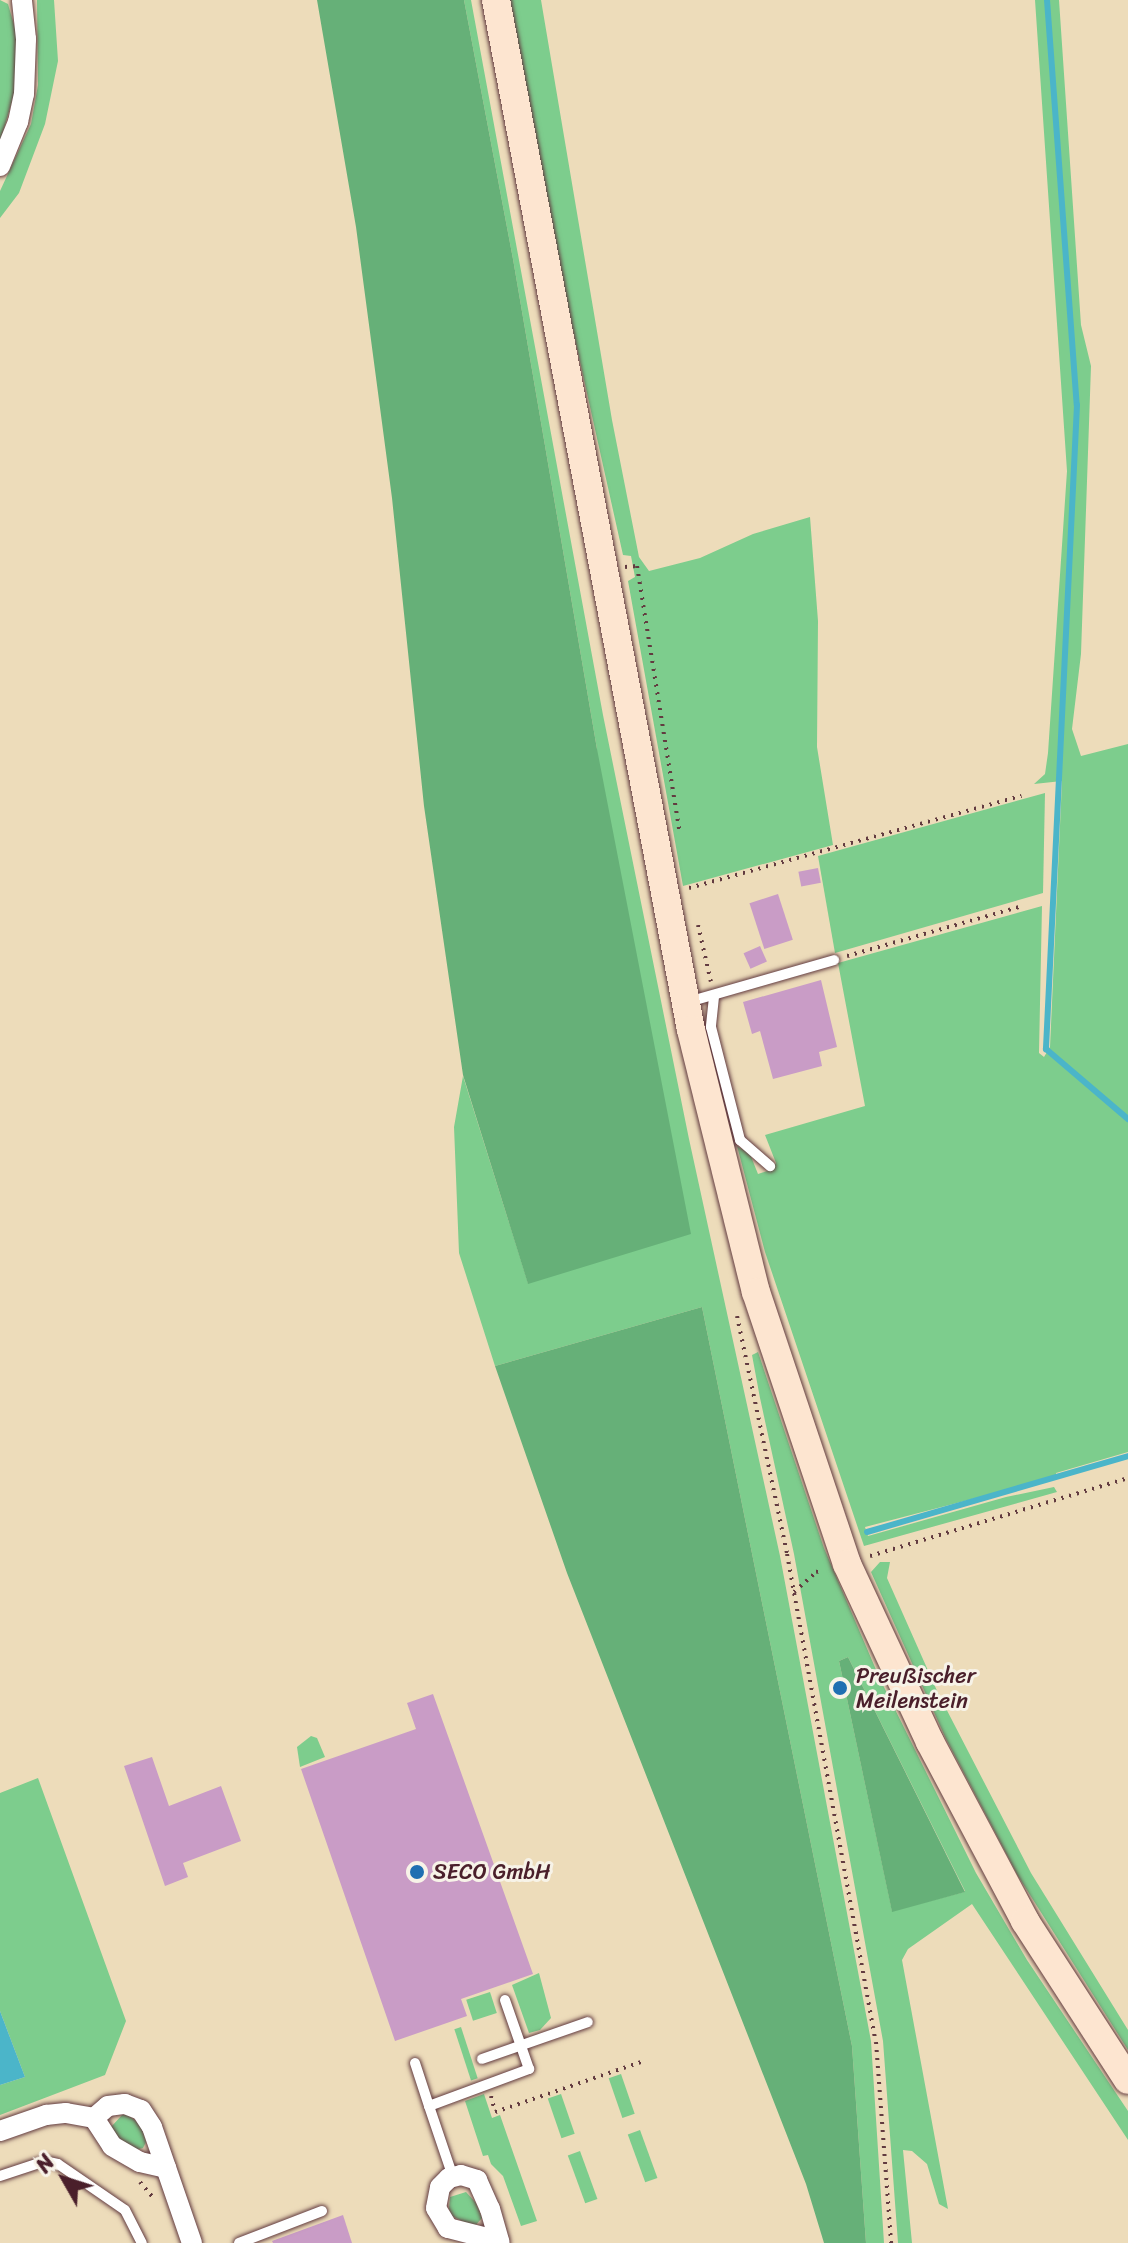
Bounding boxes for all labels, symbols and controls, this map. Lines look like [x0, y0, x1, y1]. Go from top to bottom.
place label: Preußischer Meilenstein [856, 1662, 976, 1714]
marker: Preußischer Meilenstein [831, 1679, 849, 1697]
place label: SECO GmbH [433, 1859, 551, 1885]
marker: SECO GmbH [408, 1863, 426, 1881]
north arrow [24, 2139, 104, 2219]
text: N [25, 2145, 65, 2182]

